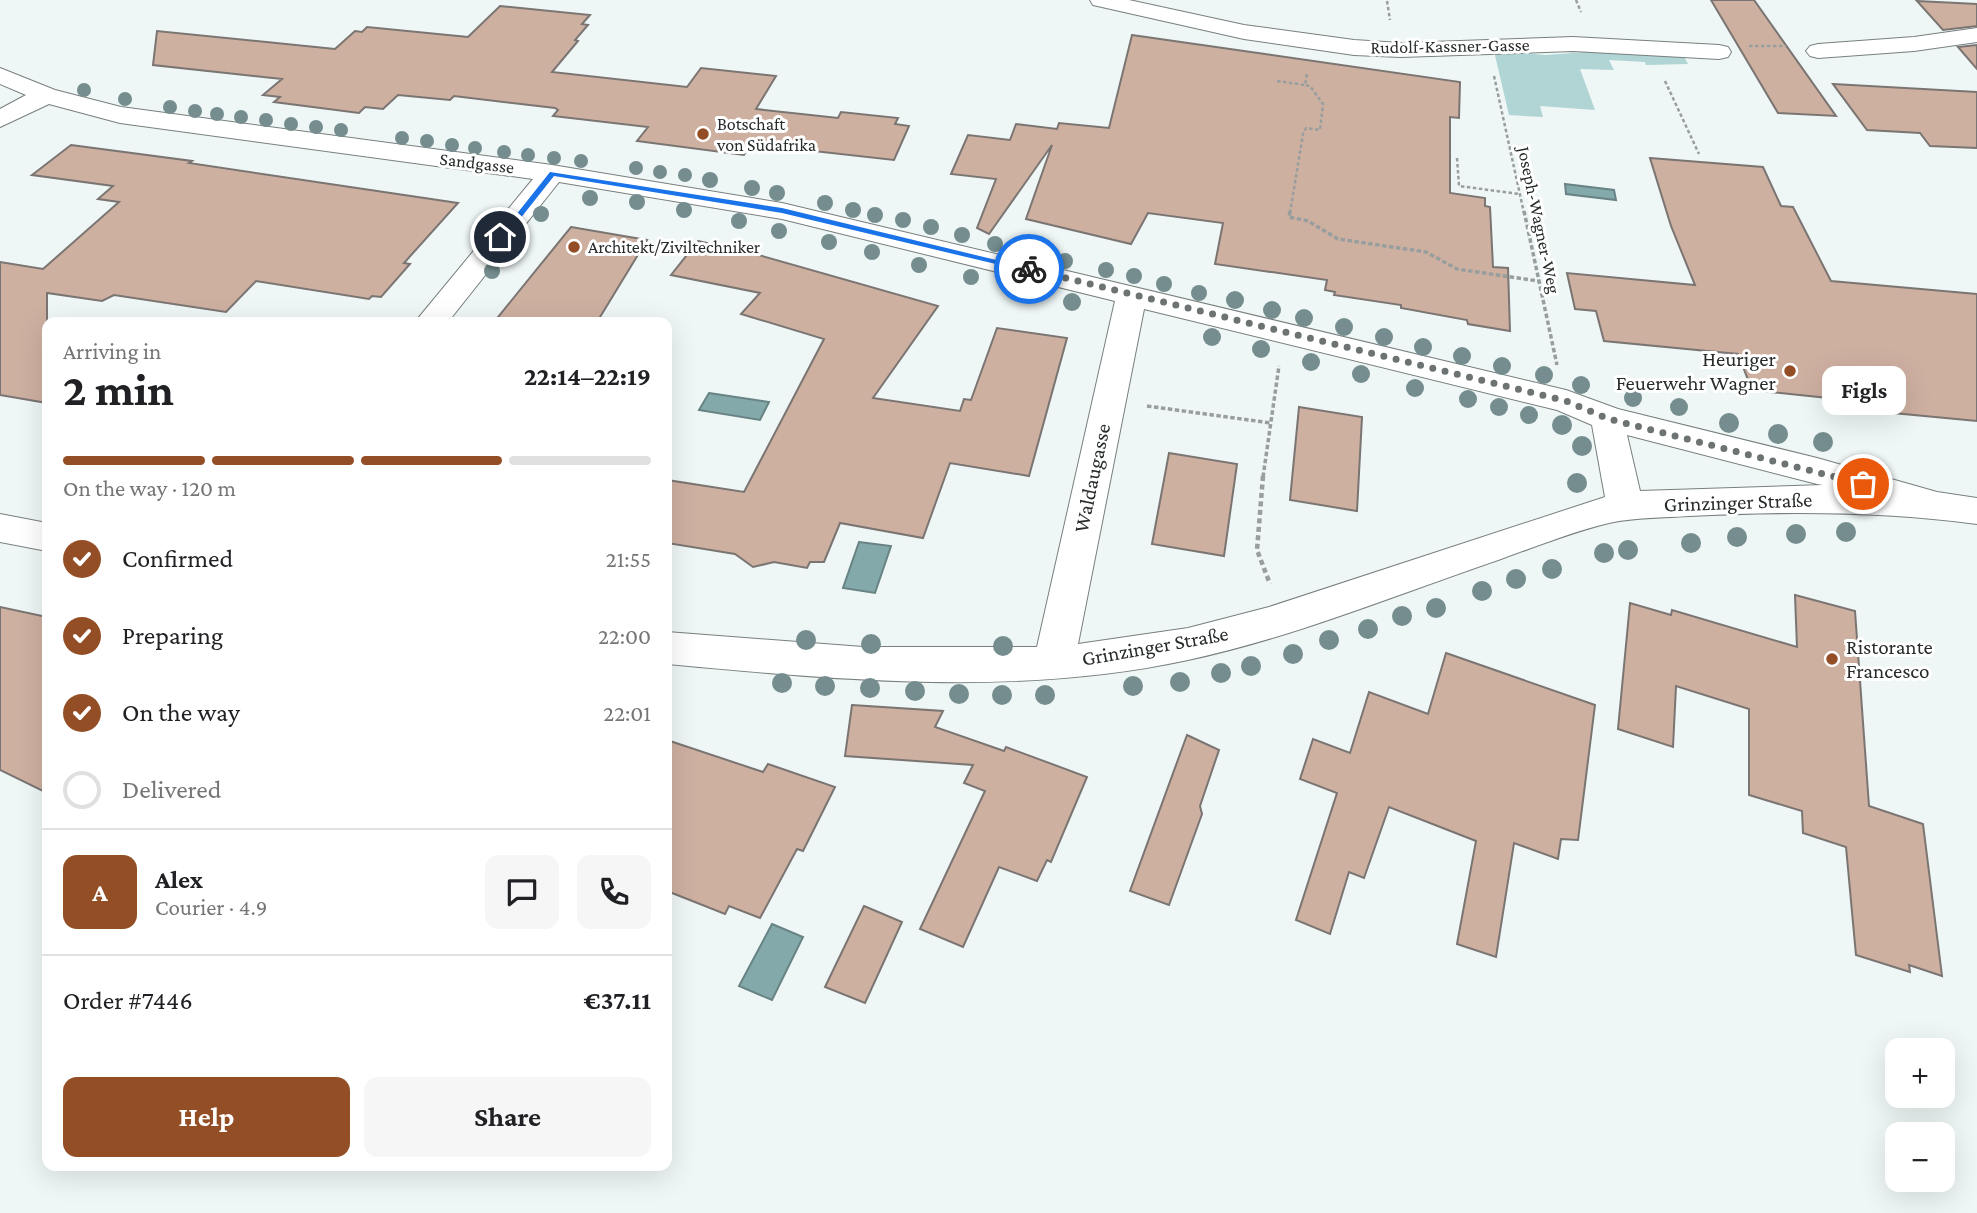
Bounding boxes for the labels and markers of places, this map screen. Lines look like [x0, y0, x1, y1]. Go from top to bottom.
place label: Botschaft von Südafrika [716, 114, 816, 155]
marker: Botschaft von Südafrika [695, 126, 711, 142]
pin [470, 207, 530, 267]
place label: Architekt/Ziviltechniker [588, 237, 761, 257]
marker: Architekt/Ziviltechniker [566, 239, 582, 255]
place label: Heuriger Feuerwehr Wagner [1616, 347, 1777, 395]
marker: Heuriger Feuerwehr Wagner [1782, 363, 1798, 379]
callout: Figls [1821, 365, 1905, 414]
pin [1833, 454, 1893, 514]
place label: Ristorante Francesco [1846, 635, 1933, 683]
marker: Ristorante Francesco [1824, 651, 1840, 667]

